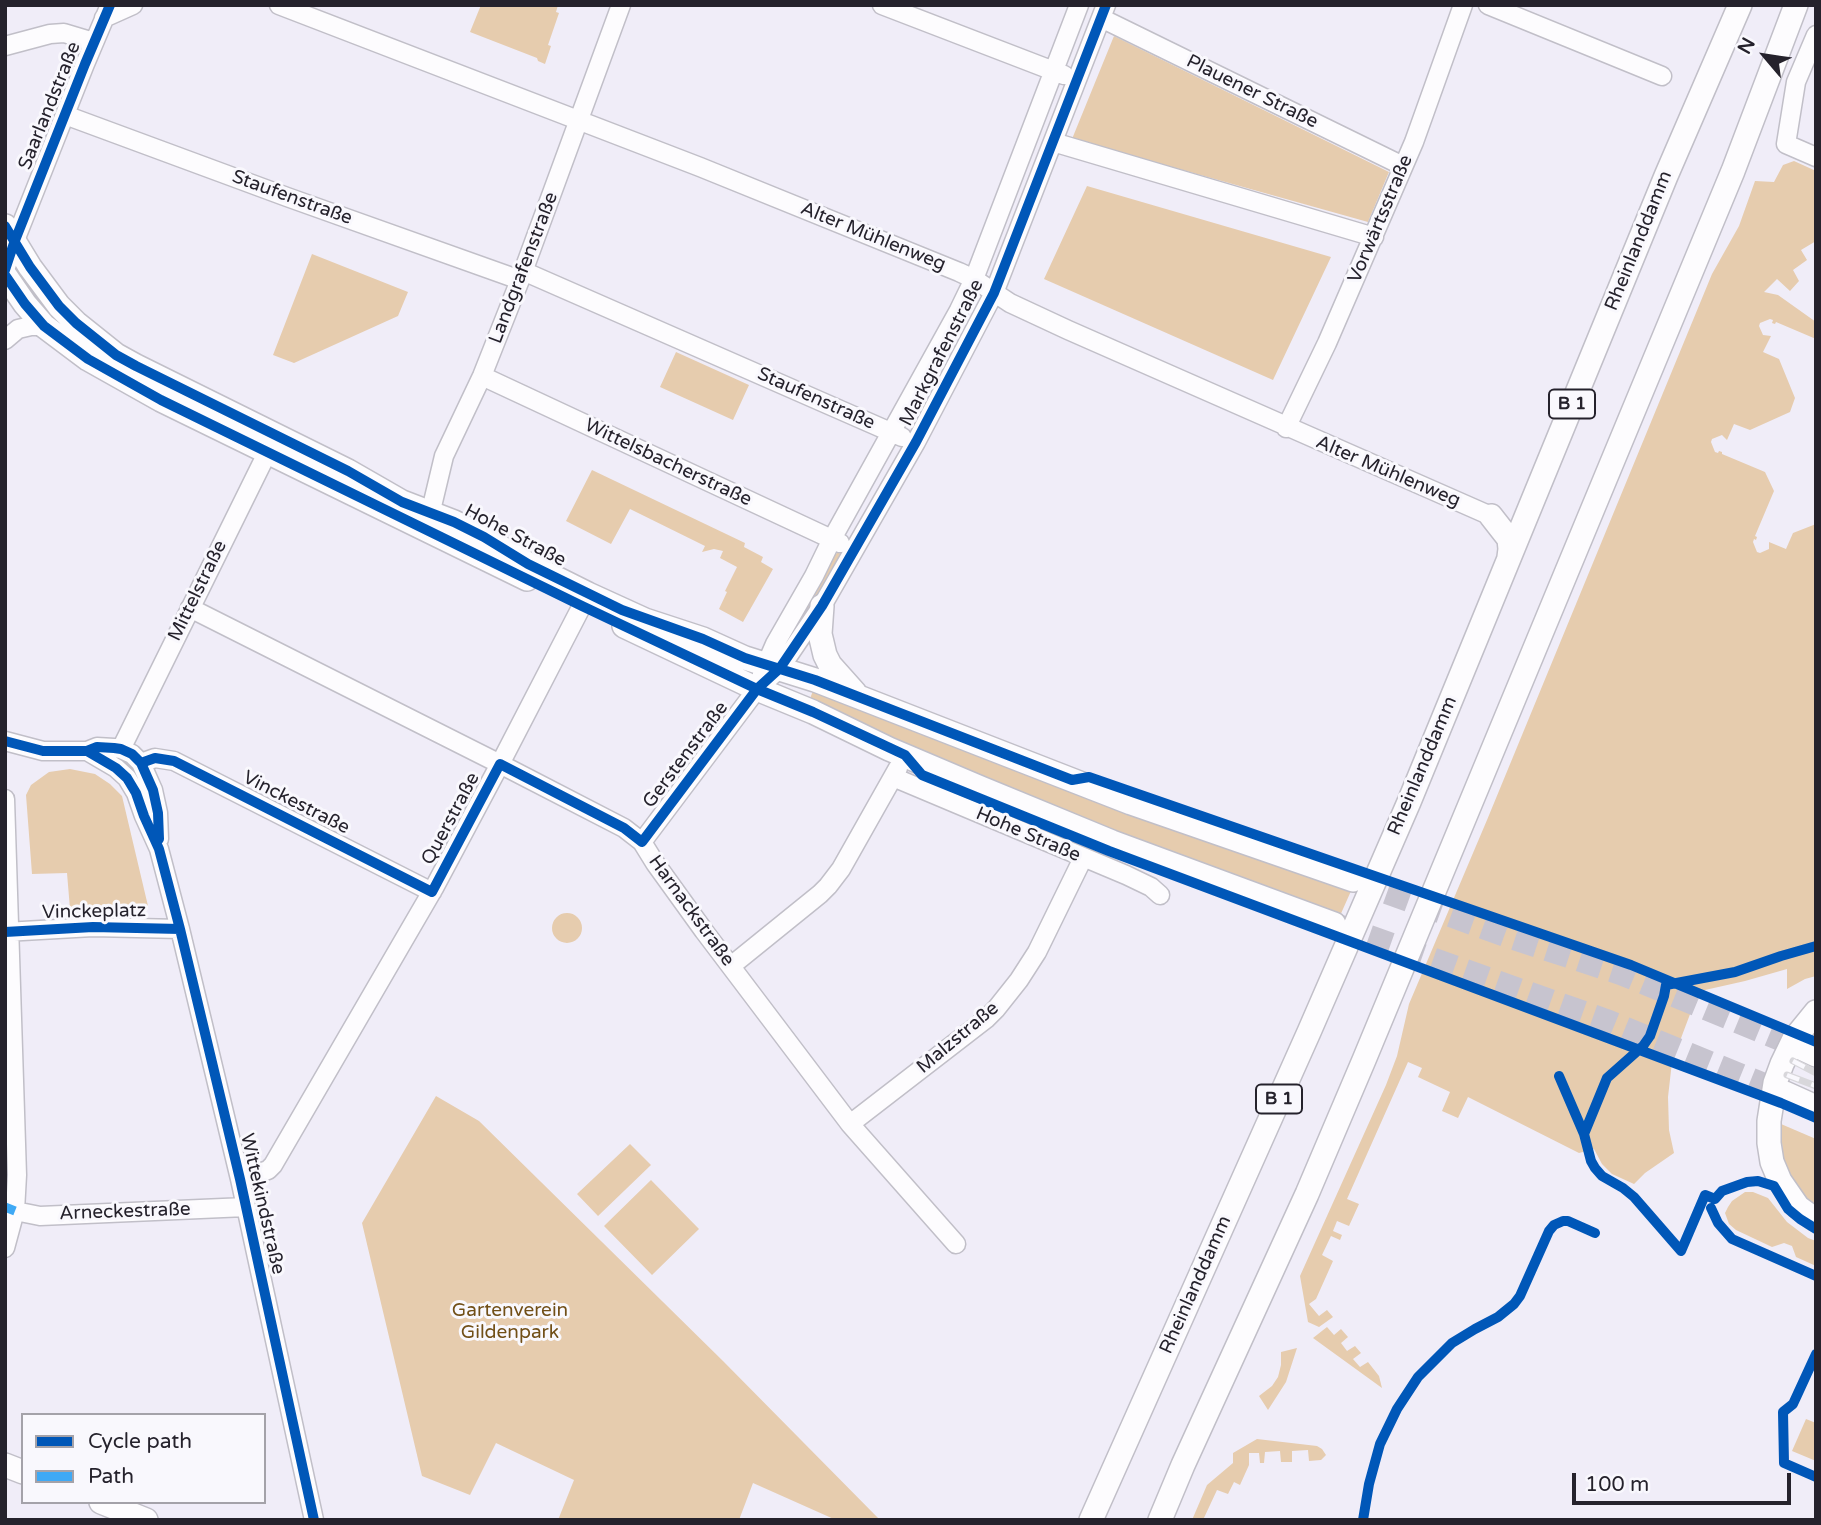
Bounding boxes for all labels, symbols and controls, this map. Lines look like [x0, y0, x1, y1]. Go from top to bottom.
north arrow [1730, 21, 1800, 91]
text: N [1733, 34, 1760, 58]
street label: Saarlandstraße [14, 39, 86, 173]
street label: Plauener Straße [1182, 50, 1322, 134]
street label: Vorwärtsstraße [1344, 152, 1418, 286]
street label: Staufenstraße [229, 166, 355, 230]
street label: Rheinlanddamm [1601, 168, 1677, 314]
street label: Landgrafenstraße [485, 189, 563, 347]
street label: Alter Mühlenweg [797, 197, 949, 277]
street label: Markgrafenstraße [895, 276, 989, 430]
street label: Staufenstraße [754, 363, 878, 435]
road number: B 1 [1549, 390, 1595, 418]
street label: Wittelsbacherstraße [581, 414, 755, 512]
street label: Alter Mühlenweg [1312, 431, 1464, 513]
street label: Hohe Straße [460, 500, 570, 572]
street label: Mittelstraße [164, 537, 232, 645]
street label: Rheinlanddamm [1383, 693, 1463, 839]
street label: Gerstenstraße [639, 697, 733, 813]
street label: Vinckestraße [239, 766, 353, 840]
street label: Querstraße [417, 769, 485, 869]
street label: Hohe Straße [972, 803, 1084, 867]
street label: Harnackstraße [643, 851, 739, 971]
street label: Vinckeplatz [42, 900, 146, 924]
street label: Malzstraße [912, 997, 1004, 1079]
road number: B 1 [1256, 1084, 1302, 1114]
street label: Wittekindstraße [235, 1131, 289, 1277]
street label: Arneckestraße [59, 1198, 191, 1226]
street label: Rheinlanddamm [1155, 1212, 1237, 1358]
park label: Gartenverein Gildenpark [452, 1300, 568, 1344]
legend [21, 1413, 266, 1504]
text: Cycle path [88, 1429, 192, 1454]
scale bar [1576, 1458, 1795, 1502]
text: Path [88, 1464, 134, 1489]
text: 100 m [1585, 1472, 1649, 1497]

